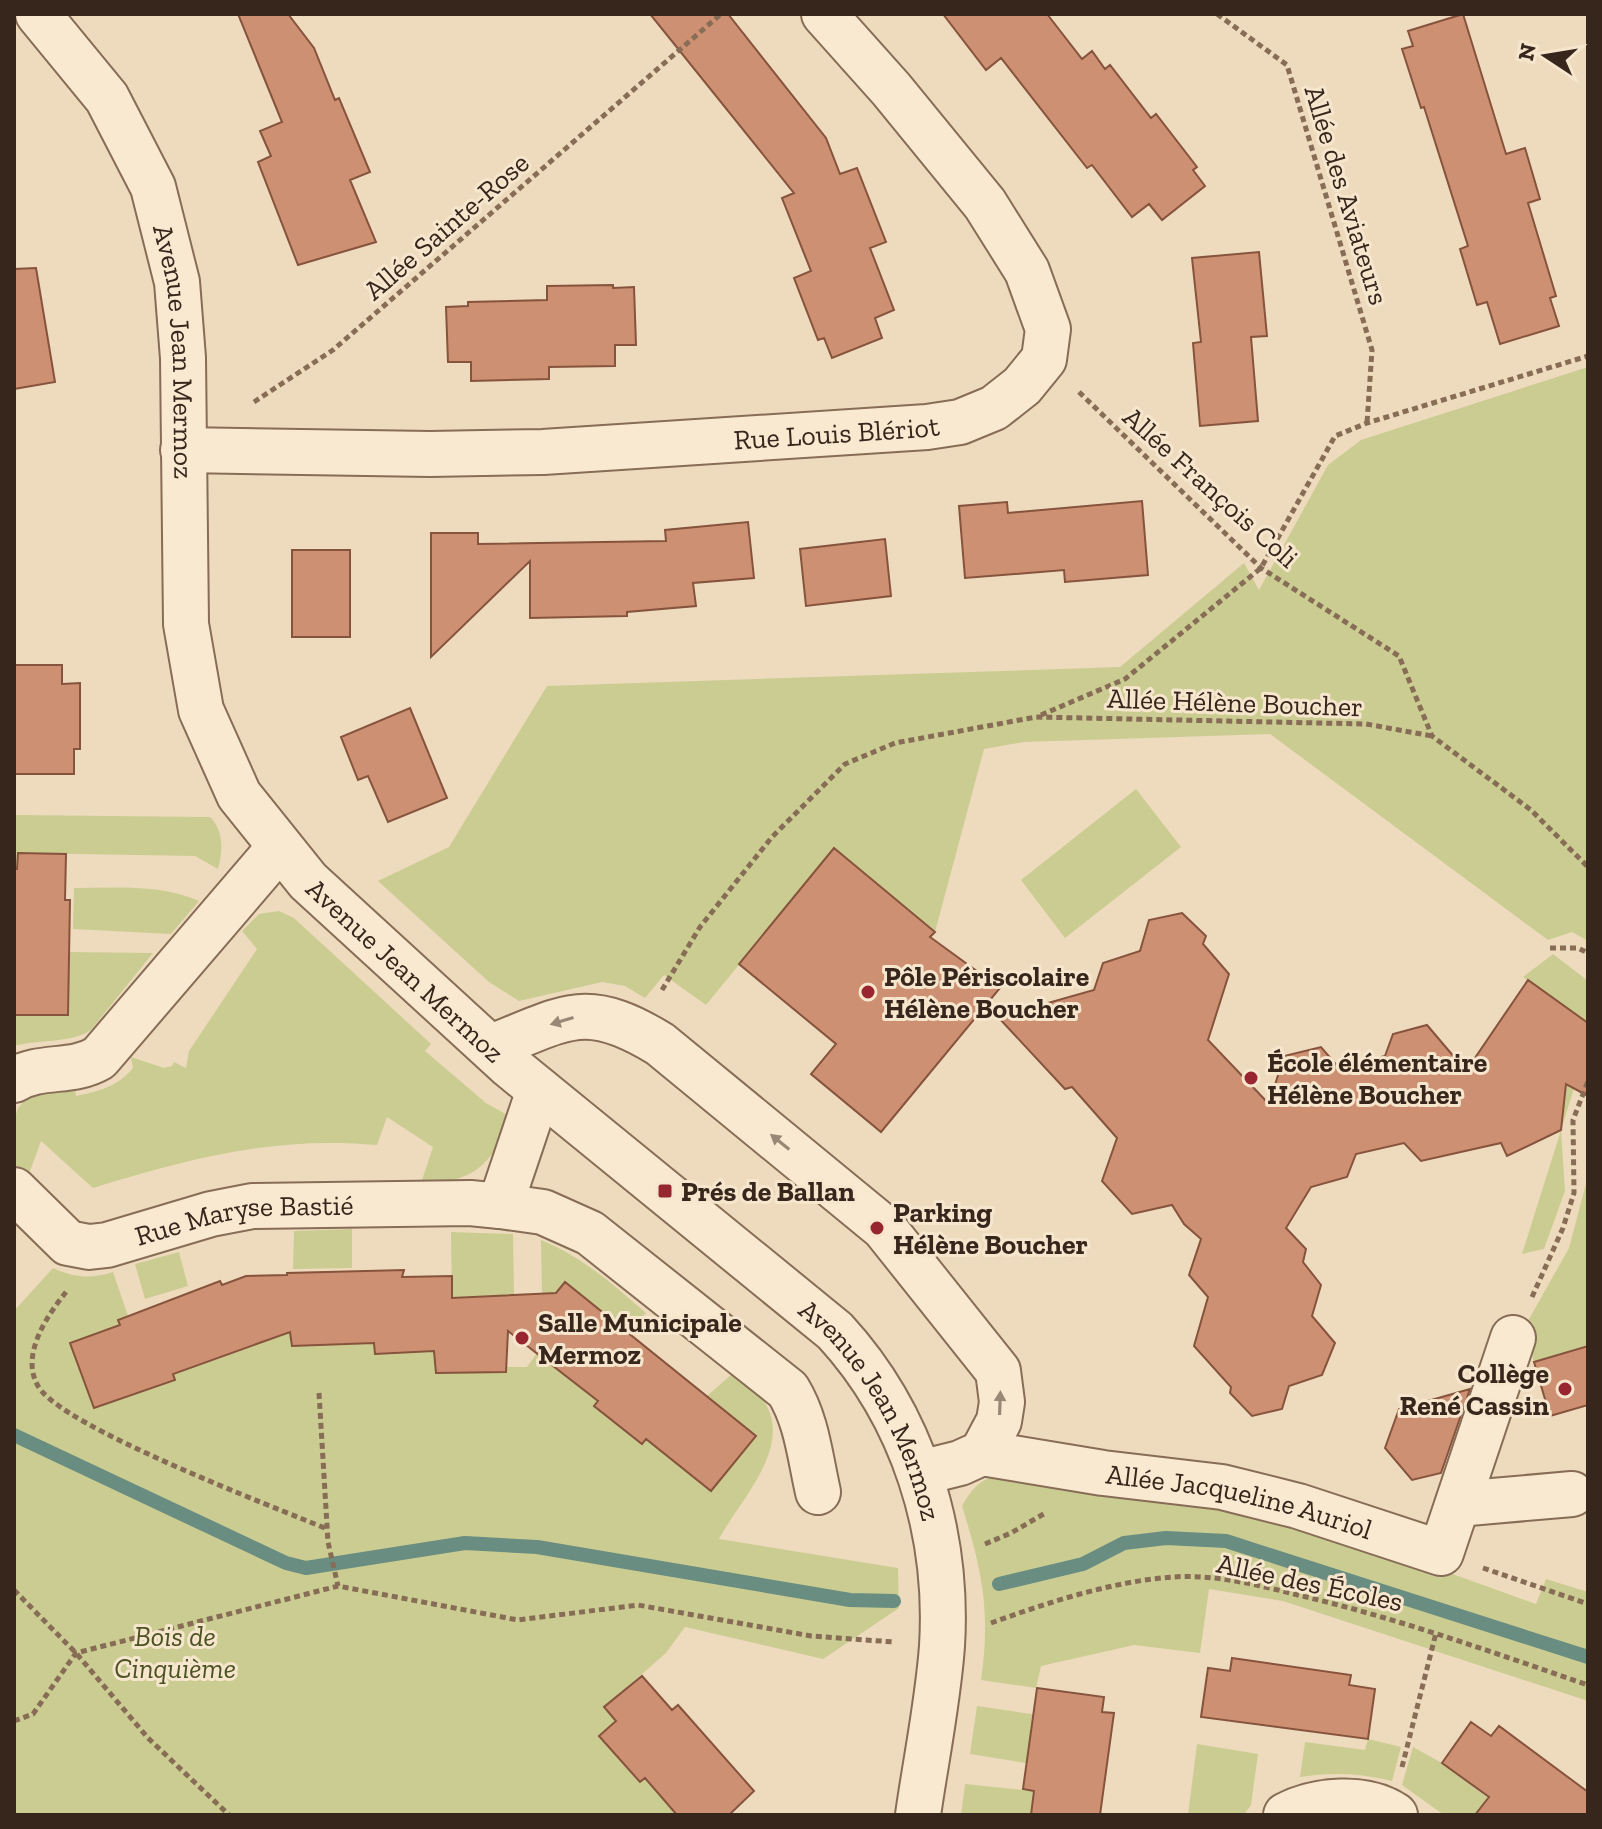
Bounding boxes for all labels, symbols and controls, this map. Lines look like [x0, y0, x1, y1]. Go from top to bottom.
north arrow [1506, 16, 1586, 96]
text: N [1512, 41, 1542, 63]
street label: Allée des Aviateurs [1297, 81, 1396, 309]
street label: Allée Sainte-Rose [357, 146, 535, 307]
street label: Avenue Jean Mermoz [146, 221, 200, 479]
street label: Allée François Coli [1116, 400, 1305, 575]
street label: Rue Louis Blériot [732, 409, 942, 457]
street label: Allée Hélène Boucher [1106, 682, 1364, 723]
street label: Avenue Jean Mermoz [300, 872, 511, 1069]
place label: Pôle Périscolaire Hélène Boucher [884, 960, 1089, 1025]
marker: Pôle Périscolaire Hélène Boucher [859, 983, 877, 1001]
one-way arrow [550, 1015, 574, 1028]
place label: École élémentaire Hélène Boucher [1267, 1046, 1487, 1111]
marker: École élémentaire Hélène Boucher [1242, 1069, 1260, 1087]
one-way arrow [770, 1134, 790, 1151]
place label: Prés de Ballan [681, 1175, 855, 1208]
marker: Prés de Ballan [656, 1182, 674, 1200]
street label: Rue Maryse Bastié [131, 1189, 354, 1253]
place label: Parking Hélène Boucher [893, 1196, 1088, 1261]
marker: Parking Hélène Boucher [868, 1219, 886, 1237]
street label: Avenue Jean Mermoz [792, 1293, 948, 1524]
place label: Salle Municipale Mermoz [538, 1306, 742, 1371]
marker: Salle Municipale Mermoz [513, 1329, 531, 1347]
place label: Collège René Cassin [1400, 1357, 1549, 1422]
marker: Collège René Cassin [1556, 1380, 1574, 1398]
one-way arrow [993, 1390, 1006, 1415]
street label: Allée Jacqueline Auriol [1104, 1457, 1377, 1546]
street label: Allée des Écoles [1214, 1547, 1406, 1618]
park label: Bois de Cinquième [114, 1620, 236, 1685]

